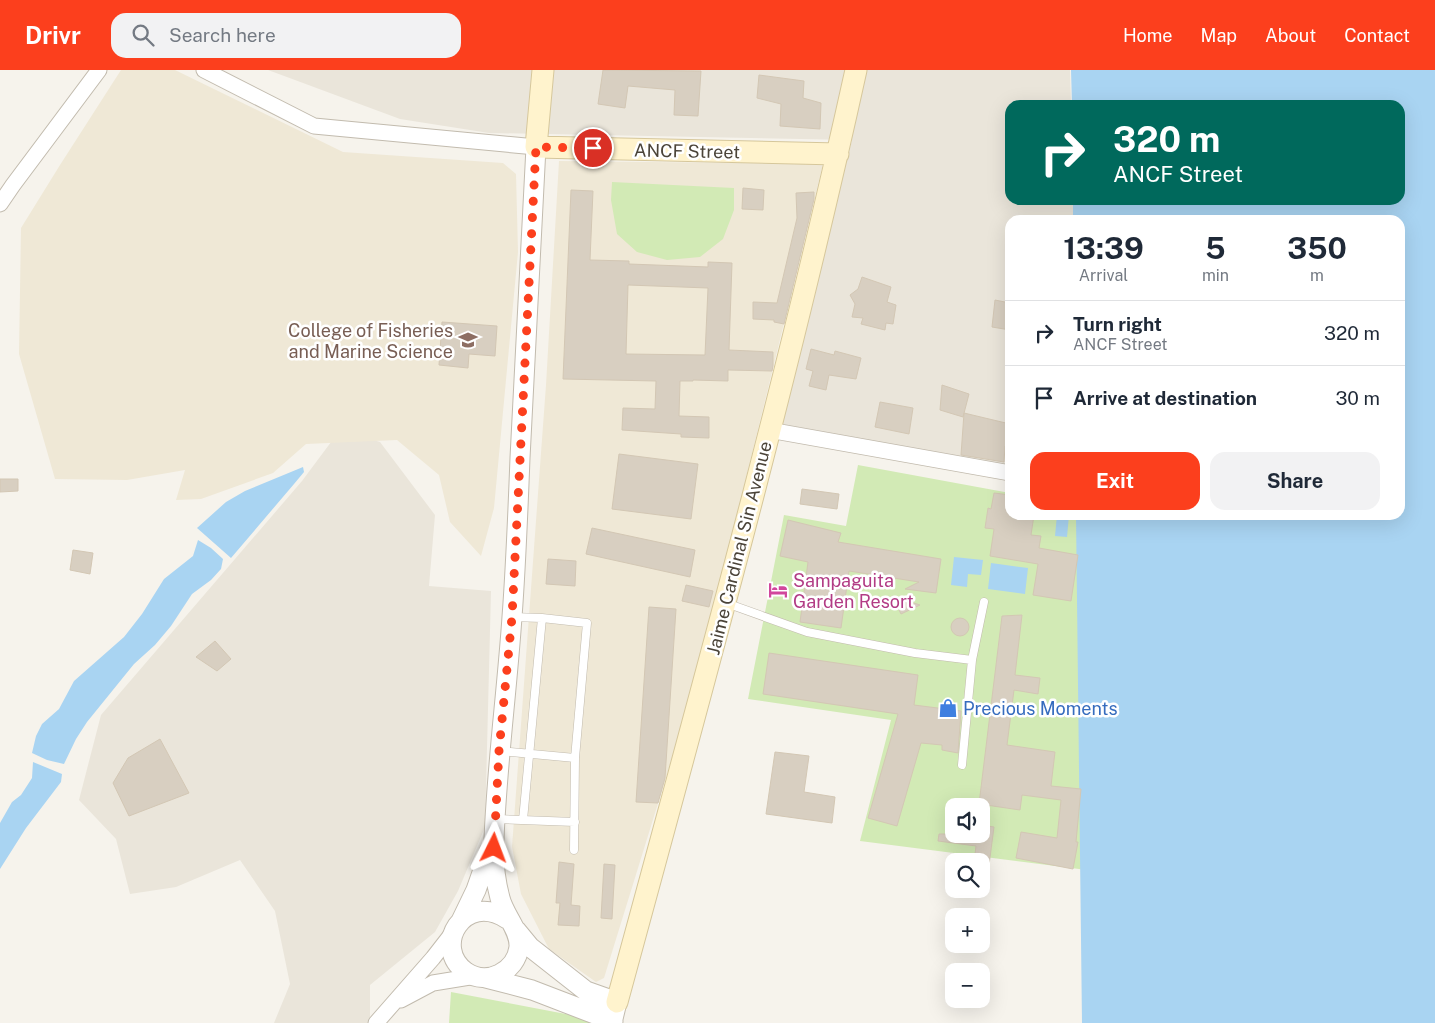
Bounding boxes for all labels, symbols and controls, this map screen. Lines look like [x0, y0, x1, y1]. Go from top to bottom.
search box [111, 13, 461, 58]
text: Drivr [25, 21, 81, 49]
icon: search [129, 21, 157, 49]
text: Search here [169, 24, 276, 46]
text: Home [1123, 25, 1173, 46]
text: Map [1201, 25, 1237, 46]
text: About [1265, 25, 1316, 46]
text: Contact [1344, 25, 1410, 46]
text: 320 m [1113, 119, 1220, 160]
icon: right [1030, 120, 1095, 185]
pin [572, 127, 614, 169]
icon: arrive [579, 134, 607, 162]
street label: ANCF Street [634, 140, 740, 162]
text: ANCF Street [1113, 161, 1243, 187]
text: 13:39 [1063, 230, 1144, 266]
text: 5 [1205, 230, 1226, 266]
text: 350 [1287, 230, 1347, 266]
text: Arrival [1079, 266, 1128, 285]
text: min [1202, 266, 1229, 285]
text: m [1310, 266, 1324, 285]
text: Turn right [1073, 313, 1162, 335]
icon: right [1030, 319, 1058, 347]
place label: College of Fisheries and Marine Science [288, 320, 453, 362]
text: 320 m [1324, 322, 1380, 344]
school or university icon: College of Fisheries and Marine Science [457, 329, 479, 351]
text: ANCF Street [1073, 335, 1168, 354]
icon: arrive [1030, 384, 1058, 412]
text: Arrive at destination [1073, 387, 1257, 409]
text: 30 m [1335, 387, 1380, 409]
street label: Jaime Cardinal Sin Avenue [702, 439, 776, 657]
button: Exit [1030, 452, 1200, 510]
button: Share [1210, 452, 1380, 510]
place label: Sampaguita Garden Resort [793, 570, 914, 612]
hotel icon: Sampaguita Garden Resort [767, 579, 789, 601]
shop icon: Precious Moments [937, 697, 959, 719]
place label: Precious Moments [963, 698, 1118, 719]
map controls [945, 798, 990, 1008]
button: sound [945, 798, 990, 843]
position arrow [467, 821, 519, 873]
button: search [945, 853, 990, 898]
button: + [945, 908, 990, 953]
button: − [945, 963, 990, 1008]

